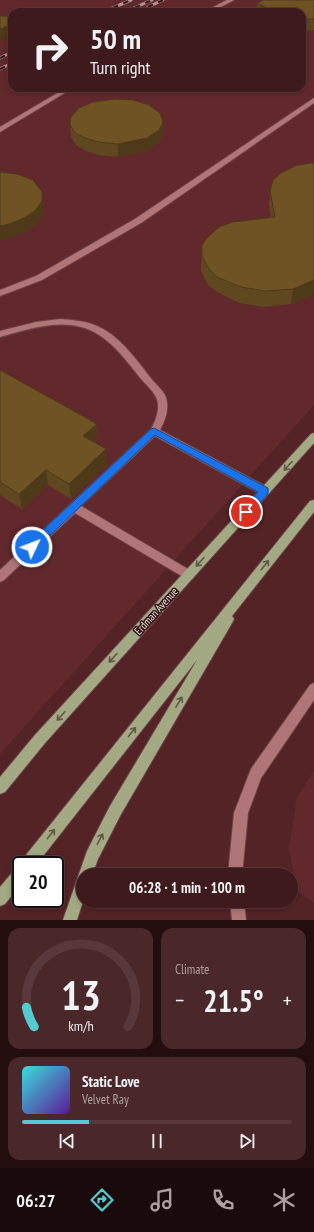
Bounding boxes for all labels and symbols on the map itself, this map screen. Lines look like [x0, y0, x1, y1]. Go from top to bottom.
one-way arrow [283, 461, 293, 471]
pin [229, 495, 263, 529]
position arrow [11, 526, 53, 568]
one-way arrow [196, 557, 205, 567]
one-way arrow [260, 559, 269, 570]
street label: Erdman Avenue [131, 584, 181, 638]
one-way arrow [108, 653, 118, 663]
one-way arrow [175, 696, 183, 708]
one-way arrow [56, 710, 65, 721]
one-way arrow [128, 727, 136, 738]
one-way arrow [47, 829, 56, 840]
one-way arrow [97, 833, 104, 845]
speed limit sign: 20 [12, 856, 64, 908]

